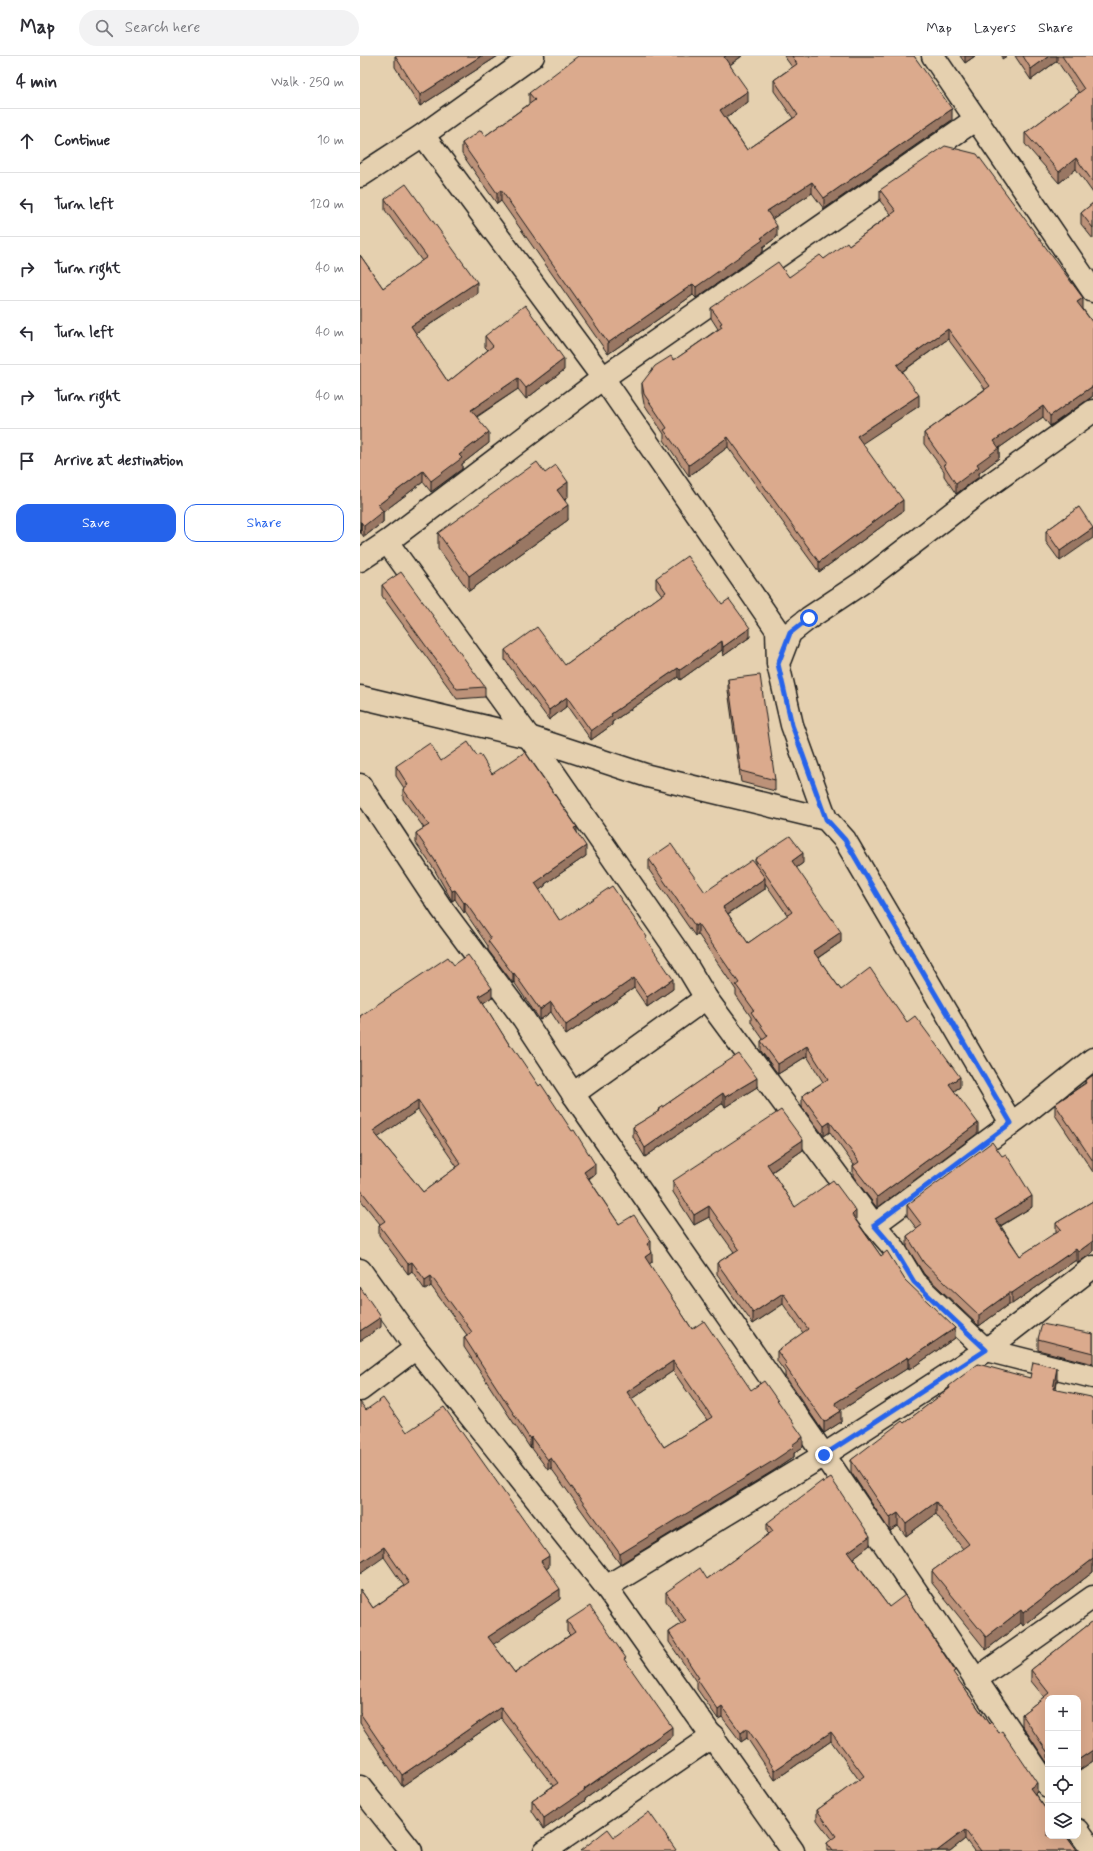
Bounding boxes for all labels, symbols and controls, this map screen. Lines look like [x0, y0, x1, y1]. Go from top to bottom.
search box [79, 10, 359, 46]
text: Map [20, 15, 55, 40]
icon: search [93, 17, 115, 39]
text: Search here [125, 18, 200, 38]
text: Map [926, 19, 952, 37]
text: Layers [974, 19, 1016, 37]
text: Share [1038, 19, 1073, 37]
text: 4 min [16, 71, 57, 93]
text: Walk · 250 m [271, 74, 344, 91]
icon: ahead [16, 130, 38, 152]
text: Continue [54, 131, 110, 151]
text: 10 m [317, 132, 344, 149]
icon: left [16, 194, 38, 216]
text: Turn left [54, 195, 114, 215]
text: 120 m [310, 196, 344, 213]
icon: right [16, 258, 38, 280]
text: Turn right [54, 259, 121, 279]
text: 40 m [315, 260, 344, 277]
icon: left [16, 322, 38, 344]
text: Turn left [54, 323, 114, 343]
text: 40 m [315, 324, 344, 341]
icon: right [16, 386, 38, 408]
text: Turn right [54, 387, 121, 407]
text: 40 m [315, 388, 344, 405]
icon: arrive [16, 450, 38, 472]
text: Arrive at destination [54, 451, 183, 471]
button: Save [16, 504, 176, 542]
button: Share [184, 504, 344, 542]
route start [800, 609, 818, 627]
route end [815, 1446, 833, 1464]
map controls [1045, 1695, 1081, 1839]
button: + [1045, 1695, 1081, 1731]
button: − [1045, 1731, 1081, 1767]
button: locate [1045, 1767, 1081, 1803]
button: layers [1045, 1803, 1081, 1839]

